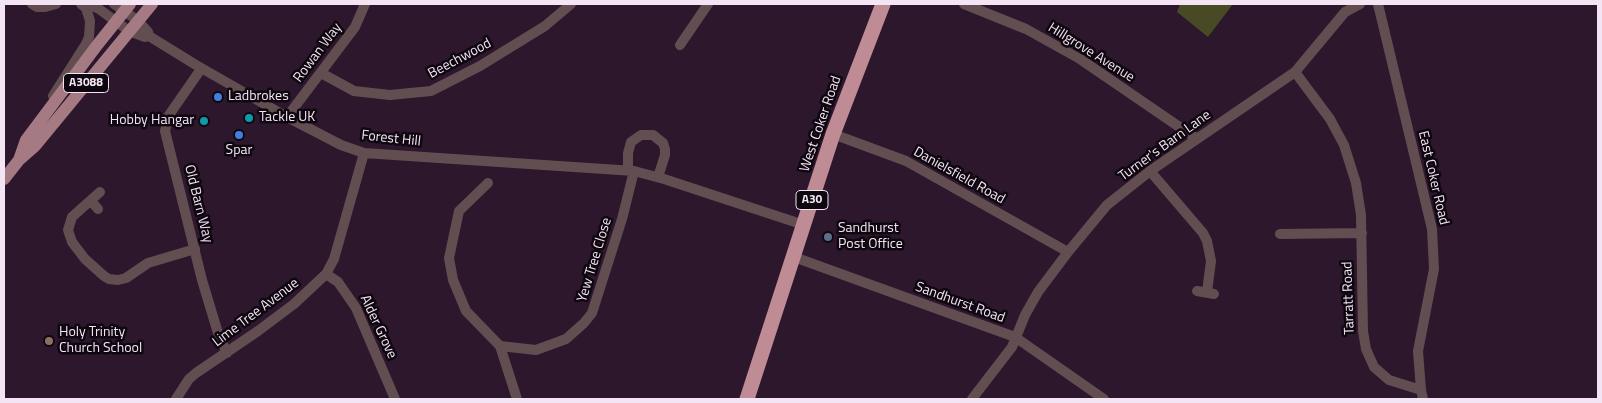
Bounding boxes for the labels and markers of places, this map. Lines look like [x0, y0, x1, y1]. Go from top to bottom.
place label: Ladbrokes [228, 89, 289, 105]
marker: Ladbrokes [212, 91, 224, 103]
place label: Tackle UK [259, 110, 315, 126]
marker: Tackle UK [243, 112, 255, 124]
place label: Hobby Hangar [110, 113, 194, 129]
marker: Hobby Hangar [198, 115, 210, 127]
marker: Spar [233, 129, 245, 141]
place label: Spar [226, 143, 252, 159]
place label: Sandhurst Post Office [838, 221, 903, 253]
marker: Sandhurst Post Office [822, 231, 834, 243]
place label: Holy Trinity Church School [59, 325, 142, 358]
marker: Holy Trinity Church School [43, 335, 55, 347]

